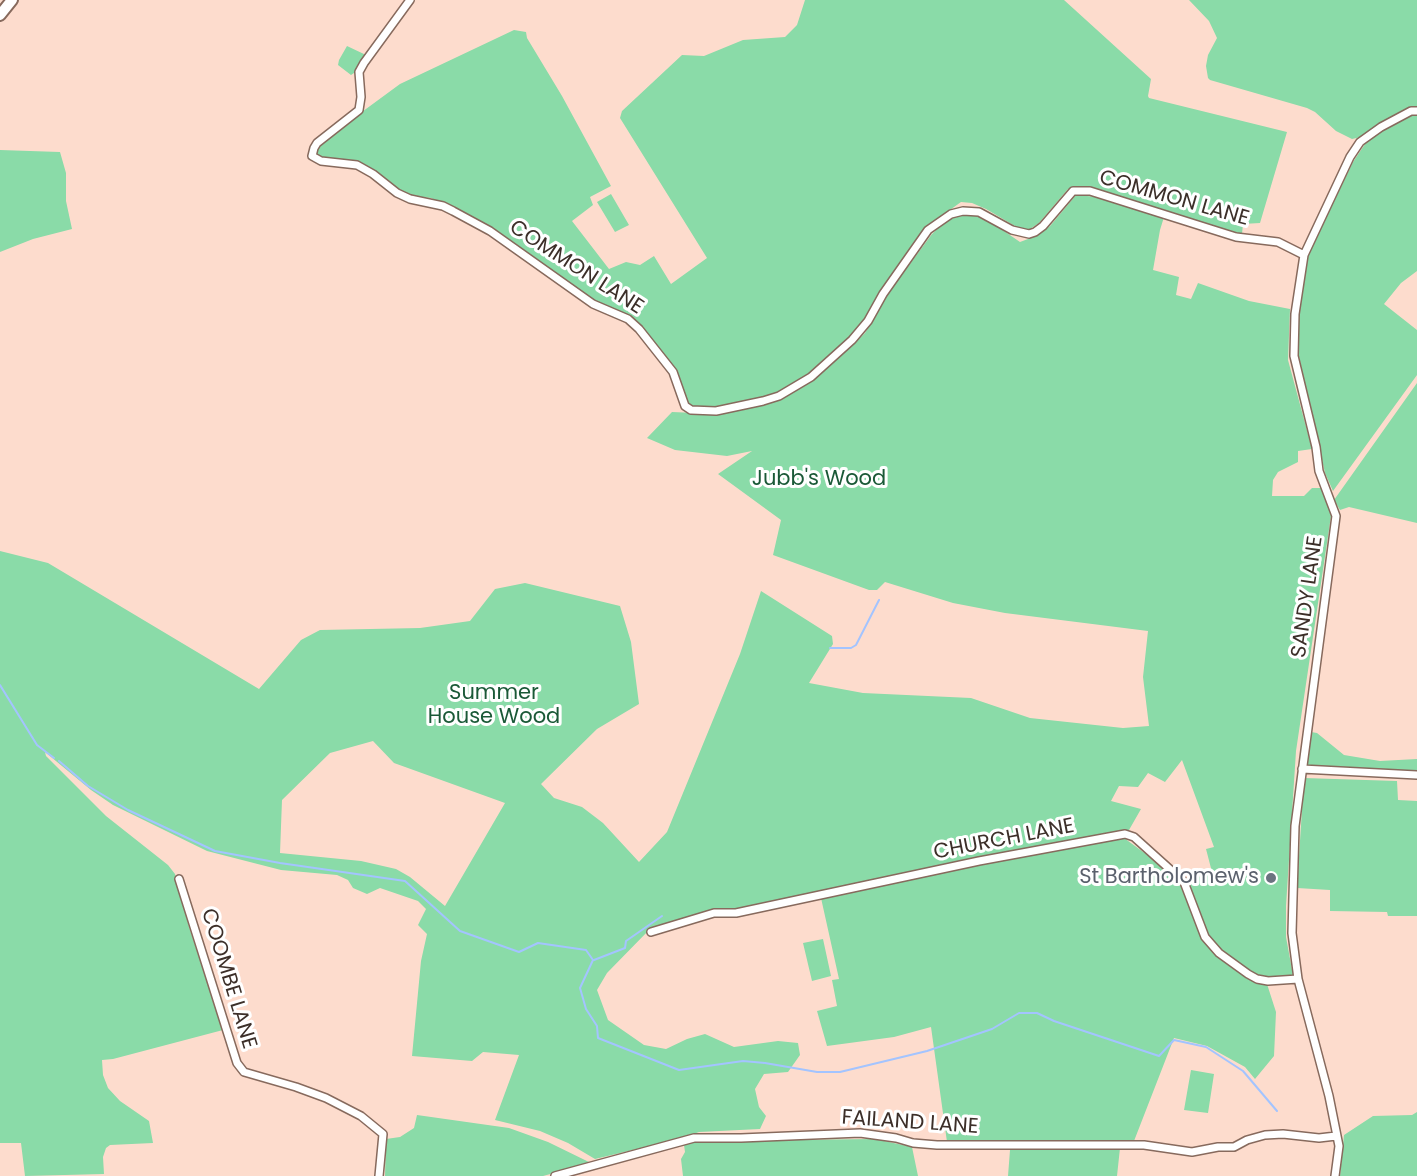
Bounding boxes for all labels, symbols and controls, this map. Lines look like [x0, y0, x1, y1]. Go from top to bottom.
street label: COMMON LANE [1096, 166, 1252, 232]
street label: COMMON LANE [504, 215, 648, 321]
park label: Jubb's Wood [752, 467, 886, 493]
street label: SANDY LANE [1287, 534, 1329, 660]
park label: Summer House Wood [428, 681, 560, 731]
street label: CHURCH LANE [932, 814, 1076, 866]
place label: St Bartholomew's [1079, 865, 1259, 891]
marker: St Bartholomew's [1264, 871, 1278, 885]
street label: COOMBE LANE [195, 906, 261, 1052]
street label: FAILAND LANE [841, 1106, 979, 1140]

